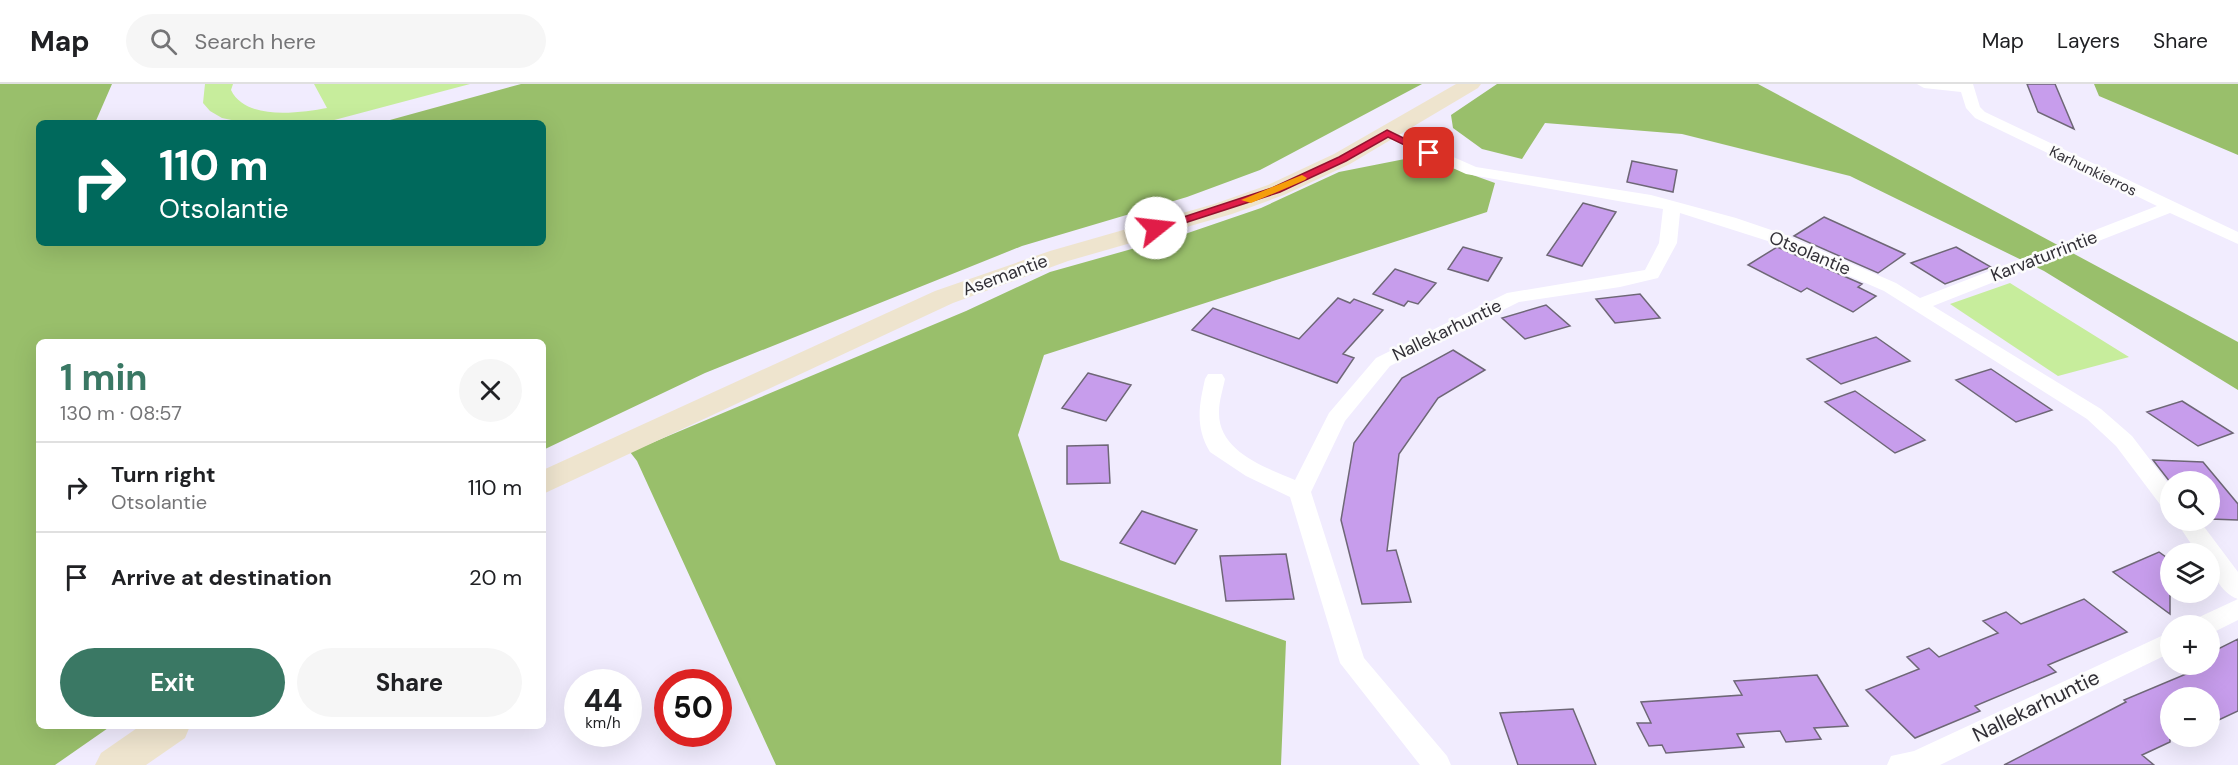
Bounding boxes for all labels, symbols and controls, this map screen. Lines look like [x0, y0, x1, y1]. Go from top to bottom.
search box [126, 14, 546, 68]
text: Map [30, 23, 90, 60]
icon: search [147, 25, 180, 58]
text: Search here [195, 27, 316, 56]
text: Map [1982, 27, 2024, 55]
text: Layers [2057, 27, 2120, 55]
text: Share [2153, 27, 2208, 55]
pin [1403, 127, 1454, 178]
icon: arrive [1412, 136, 1445, 169]
text: 110 m [159, 138, 269, 193]
street label: Karhunkierros [2046, 141, 2140, 201]
icon: right [60, 144, 138, 222]
text: Otsolantie [159, 191, 289, 226]
position arrow [1124, 196, 1188, 260]
street label: Otsolantie [1766, 225, 1854, 281]
street label: Karvaturrintie [1987, 225, 2101, 287]
street label: Asemantie [959, 249, 1051, 301]
street label: Nallekarhuntie [1388, 293, 1506, 367]
text: 1 min [60, 354, 148, 401]
button: close [459, 359, 522, 422]
text: 130 m · 08:57 [60, 400, 182, 426]
text: Turn right [111, 460, 216, 489]
icon: right [60, 471, 93, 504]
map controls [2160, 471, 2220, 747]
button: search [2160, 471, 2220, 531]
text: 110 m [468, 473, 522, 502]
text: Otsolantie [111, 489, 207, 515]
button: layers [2160, 543, 2220, 603]
icon: arrive [60, 561, 93, 594]
text: Arrive at destination [111, 563, 332, 592]
text: 20 m [469, 563, 522, 592]
button: + [2160, 615, 2220, 675]
button: Exit [60, 648, 285, 717]
button: Share [297, 648, 522, 717]
street label: Nallekarhuntie [1968, 663, 2104, 749]
speed limit sign: 50 [654, 669, 732, 747]
text: 44 [584, 681, 623, 720]
button: − [2160, 687, 2220, 747]
text: km/h [585, 713, 621, 733]

